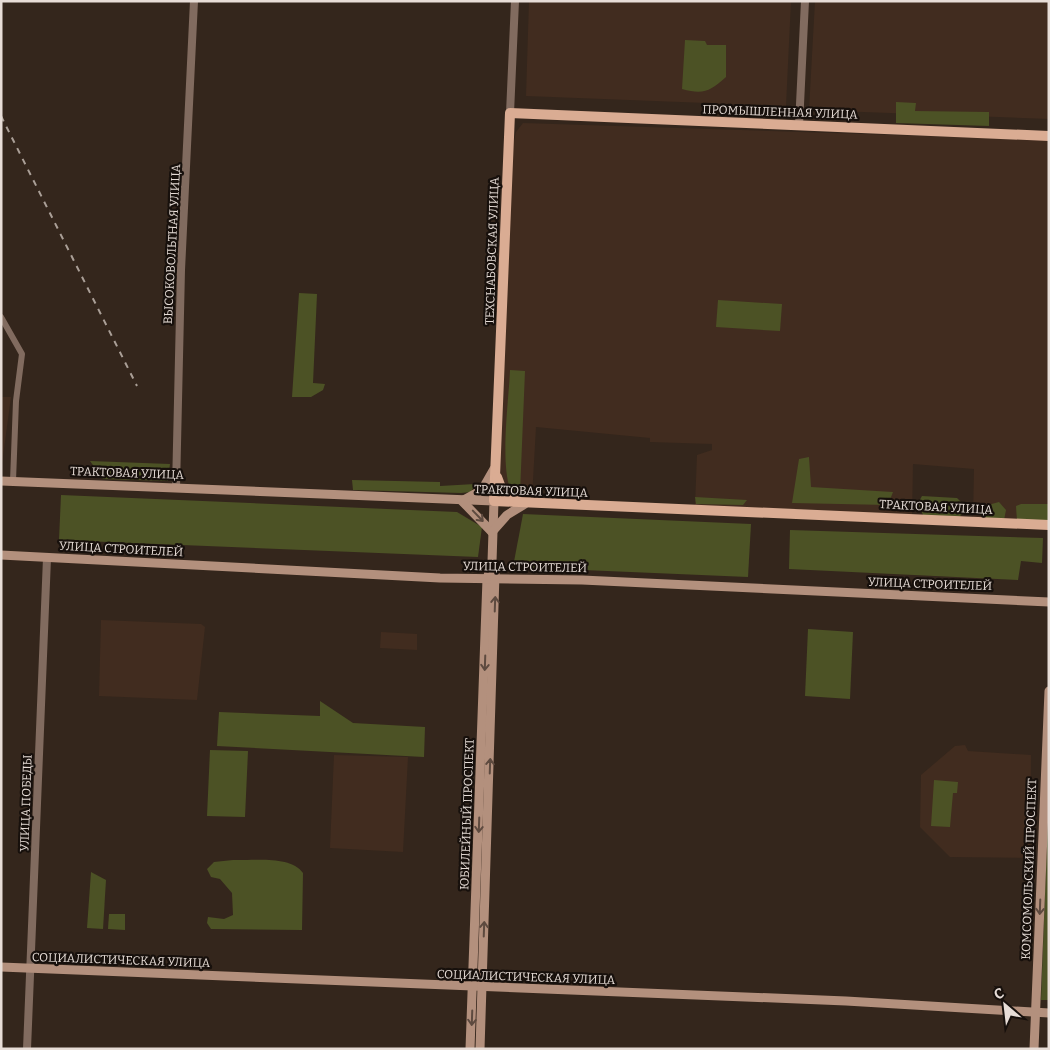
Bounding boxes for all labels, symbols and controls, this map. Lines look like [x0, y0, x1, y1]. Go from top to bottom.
street label: ПРОМЫШЛЕННАЯ УЛИЦА [702, 102, 858, 122]
street label: ВЫСОКОВОЛЬТНАЯ УЛИЦА [161, 163, 183, 324]
street label: ТЕХСНАБОВСКАЯ УЛИЦА [482, 176, 502, 325]
street label: ТРАКТОВАЯ УЛИЦА [70, 464, 185, 482]
street label: ТРАКТОВАЯ УЛИЦА [474, 482, 589, 500]
street label: ТРАКТОВАЯ УЛИЦА [879, 497, 994, 517]
one-way arrow [472, 509, 484, 522]
street label: УЛИЦА СТРОИТЕЛЕЙ [59, 538, 184, 559]
street label: УЛИЦА СТРОИТЕЛЕЙ [463, 558, 588, 575]
street label: УЛИЦА СТРОИТЕЛЕЙ [868, 574, 993, 593]
one-way arrow [490, 596, 500, 612]
one-way arrow [480, 655, 489, 671]
street label: ЮБИЛЕЙНЫЙ ПРОСПЕКТ [456, 738, 477, 890]
street label: УЛИЦА ПОБЕДЫ [17, 754, 35, 852]
one-way arrow [485, 758, 494, 774]
street label: КОМСОМОЛЬСКИЙ ПРОСПЕКТ [1018, 778, 1039, 960]
one-way arrow [474, 817, 484, 833]
one-way arrow [1035, 898, 1044, 914]
one-way arrow [479, 921, 489, 937]
street label: СОЦИАЛИСТИЧЕСКАЯ УЛИЦА [32, 950, 211, 970]
street label: СОЦИАЛИСТИЧЕСКАЯ УЛИЦА [437, 967, 616, 987]
north arrow [980, 980, 1030, 1030]
text: С [991, 984, 1007, 1004]
one-way arrow [467, 1010, 476, 1026]

